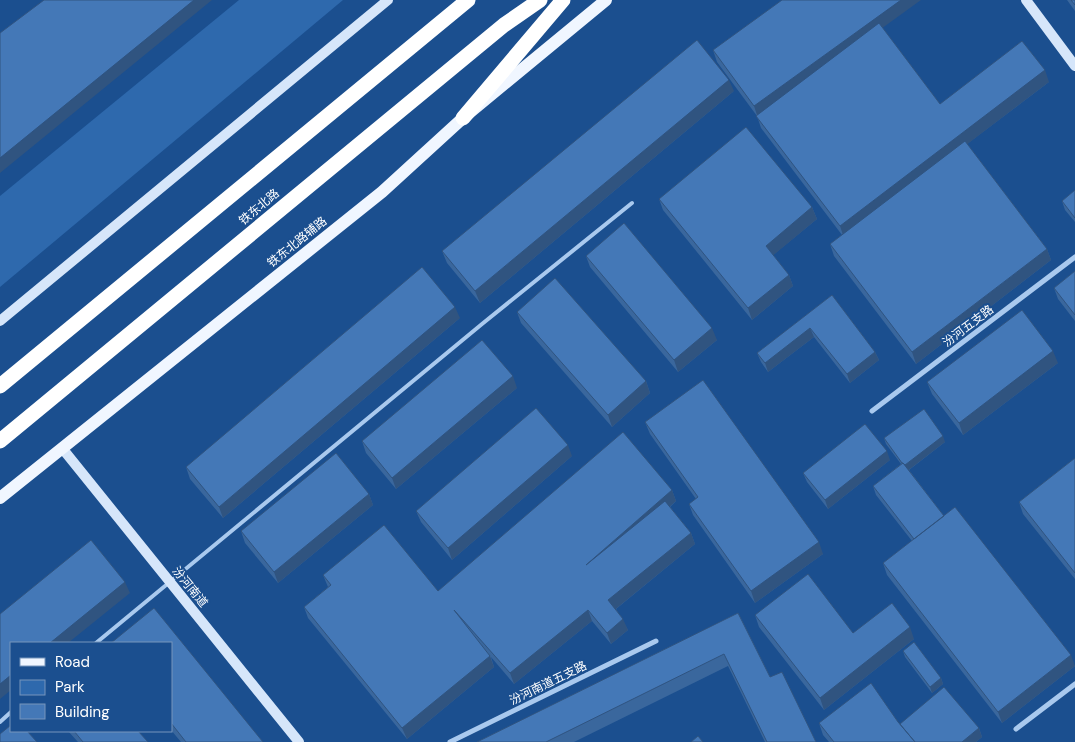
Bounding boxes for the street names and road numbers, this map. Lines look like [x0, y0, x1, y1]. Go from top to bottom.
street label: 铁东北路 [235, 185, 283, 229]
street label: 铁东北路辅路 [264, 213, 330, 271]
street label: 汾河五支路 [939, 302, 997, 350]
street label: 汾河南道 [169, 563, 211, 611]
street label: 汾河南道五支路 [507, 657, 589, 709]

